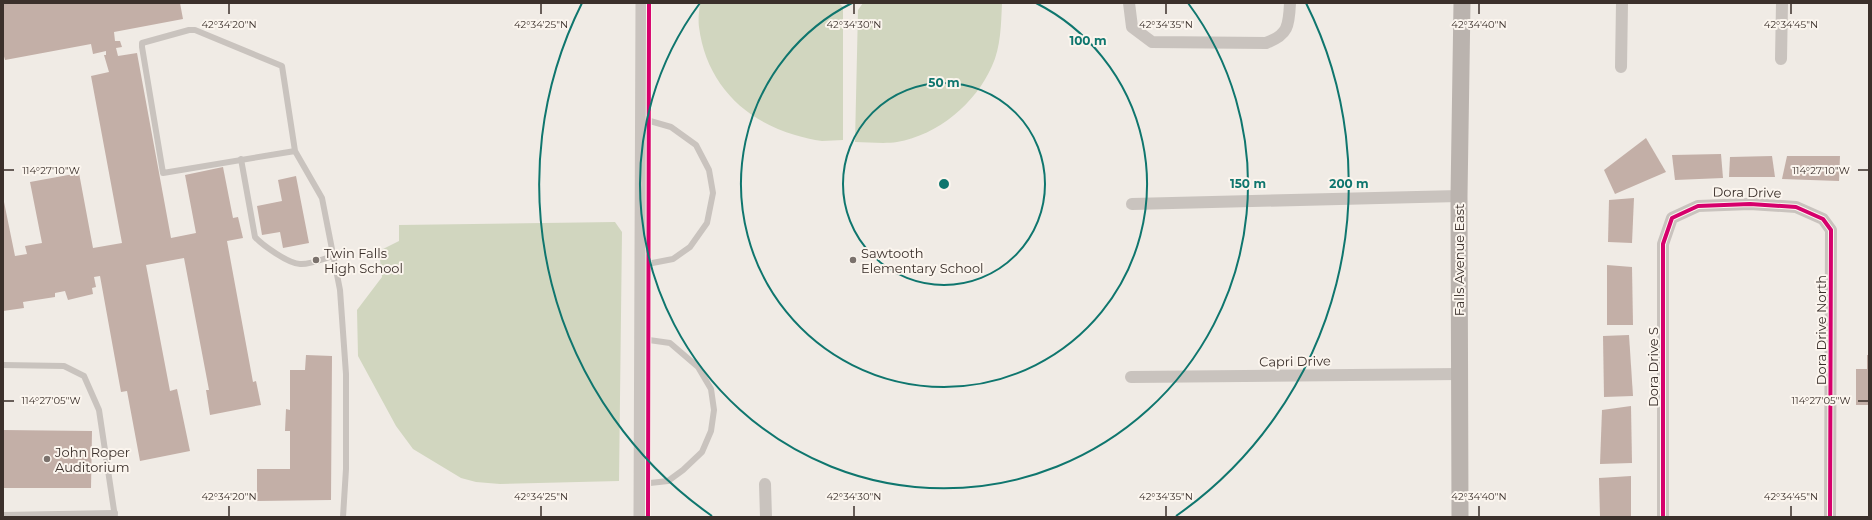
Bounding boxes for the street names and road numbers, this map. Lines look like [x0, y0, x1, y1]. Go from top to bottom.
street label: Dora Drive [1713, 183, 1782, 201]
street label: Falls Avenue East [1451, 204, 1467, 316]
street label: Dora Drive North [1813, 275, 1829, 385]
street label: Dora Drive S [1645, 327, 1661, 407]
street label: Capri Drive [1259, 352, 1331, 370]

